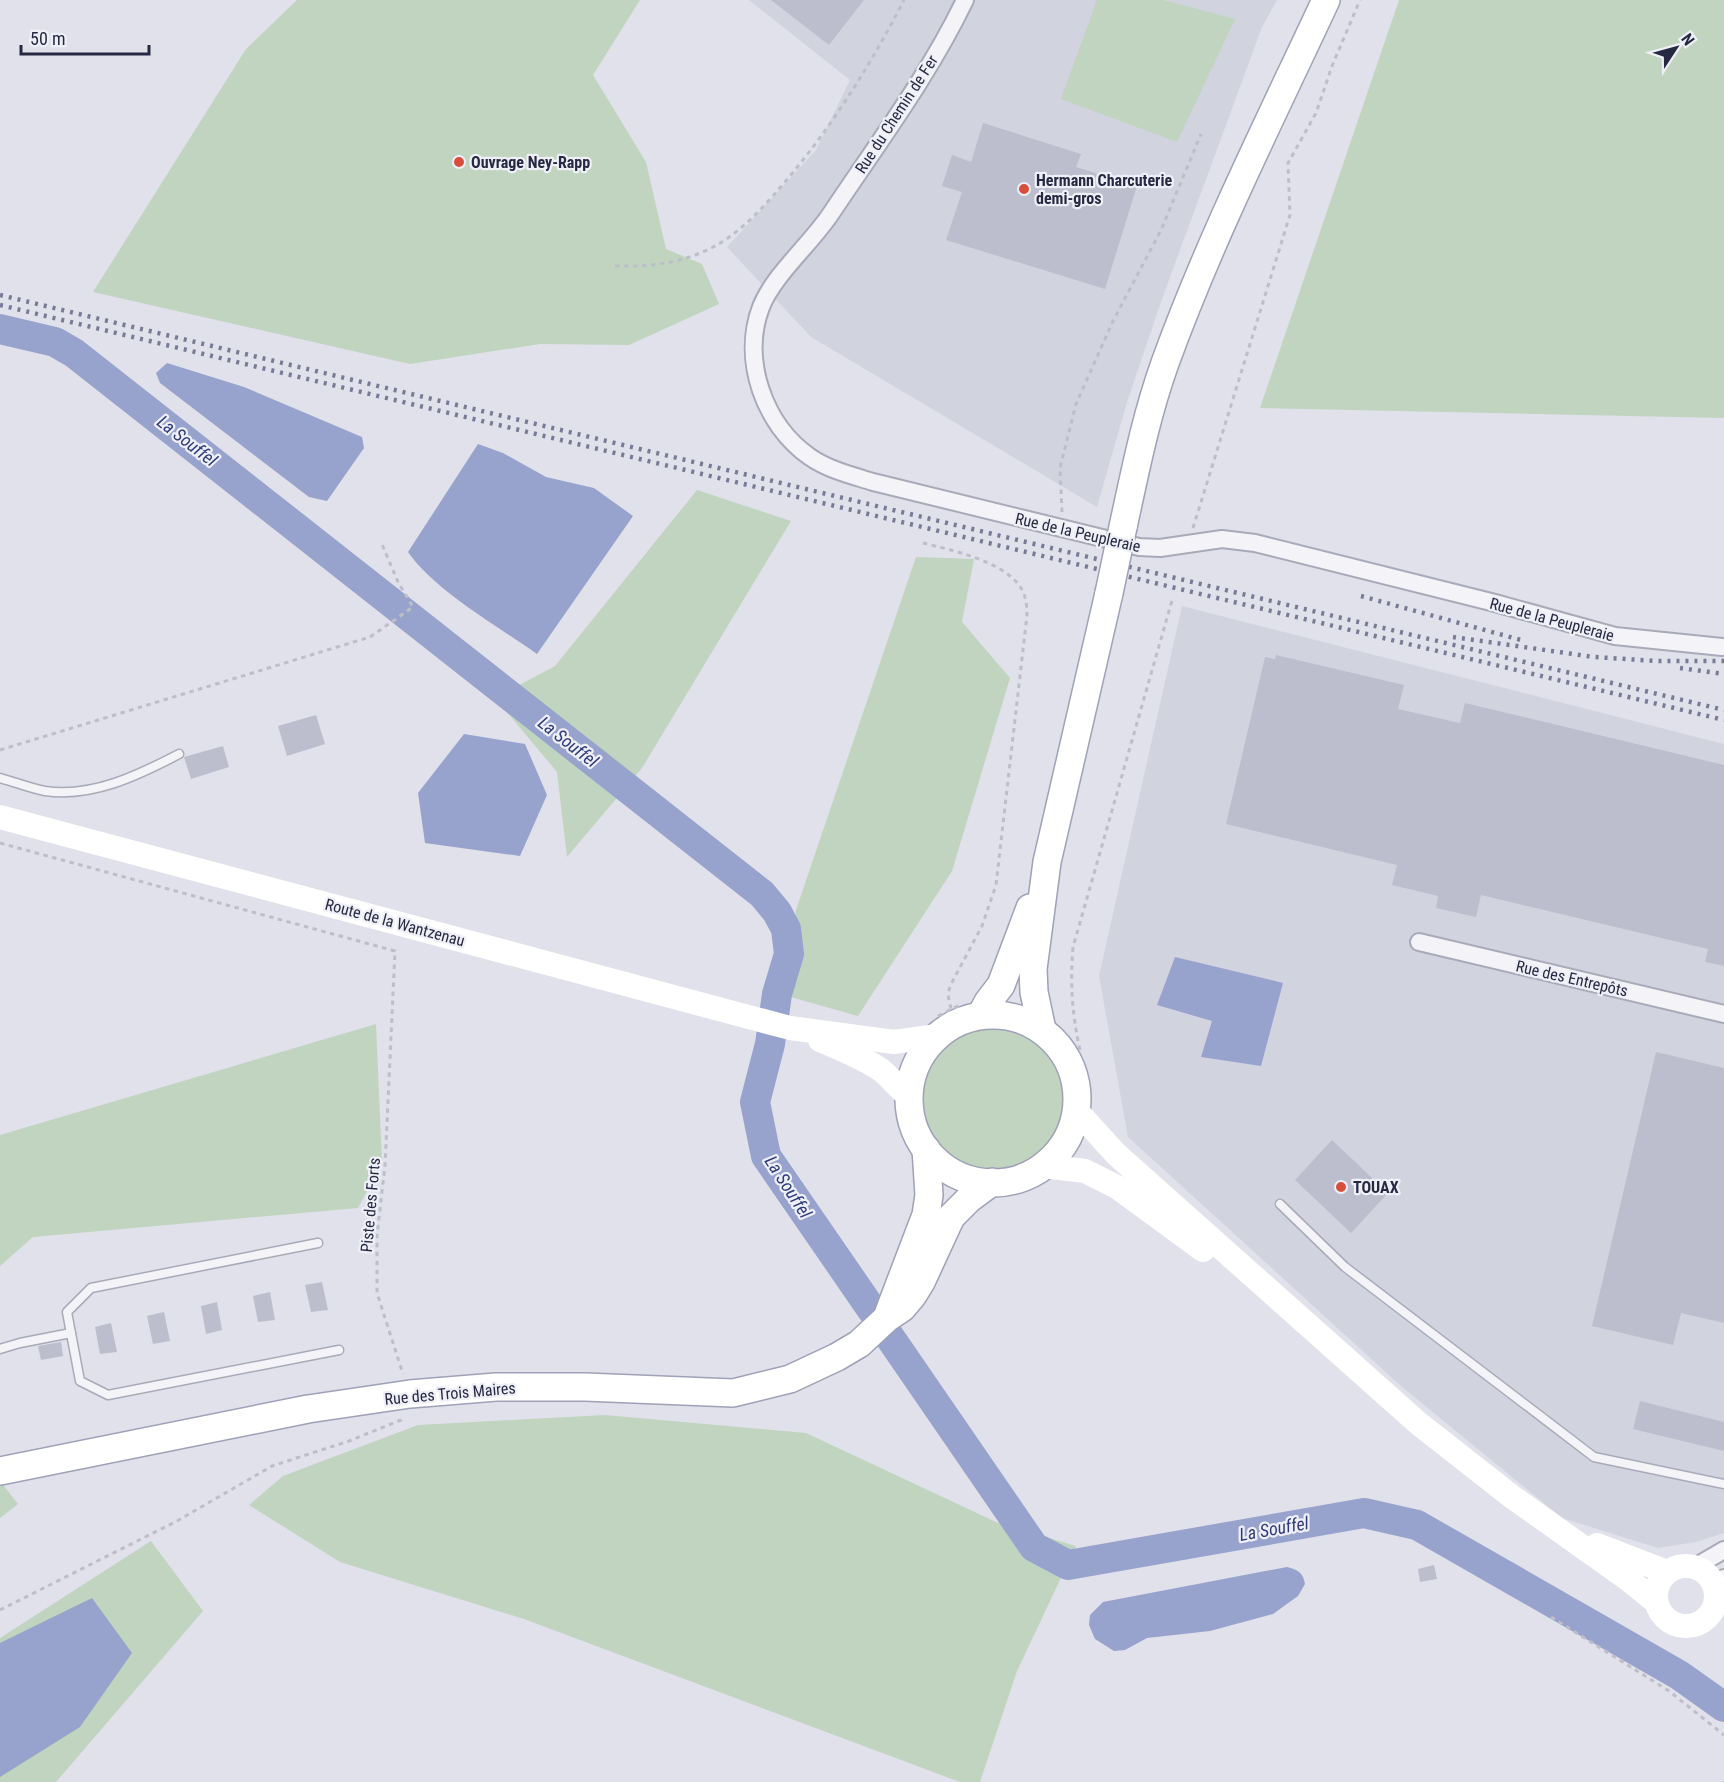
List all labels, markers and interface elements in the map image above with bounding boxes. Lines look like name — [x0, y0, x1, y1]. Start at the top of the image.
scale bar — [21, 18, 148, 56]
north arrow — [1646, 18, 1706, 78]
text: 50 m — [30, 28, 65, 49]
text: N — [1677, 30, 1698, 49]
street label: Rue du Chemin de Fer — [851, 51, 942, 177]
place label: Ouvrage Ney-Rapp — [471, 153, 590, 172]
marker: Ouvrage Ney-Rapp — [452, 155, 466, 169]
place label: Hermann Charcuterie demi-gros — [1036, 171, 1172, 208]
marker: Hermann Charcuterie demi-gros — [1017, 182, 1031, 196]
water label: La Souffel — [153, 411, 222, 471]
street label: Rue de la Peupleraie — [1013, 509, 1142, 556]
street label: Rue de la Peupleraie — [1488, 594, 1616, 645]
water label: La Souffel — [534, 712, 603, 772]
street label: Route de la Wantzenau — [323, 895, 467, 950]
street label: Rue des Entrepôts — [1514, 956, 1630, 1001]
water label: La Souffel — [761, 1152, 817, 1223]
street label: Piste des Forts — [357, 1157, 384, 1253]
place label: TOUAX — [1353, 1178, 1399, 1197]
marker: TOUAX — [1334, 1180, 1348, 1194]
street label: Rue des Trois Maires — [384, 1378, 516, 1409]
water label: La Souffel — [1238, 1512, 1311, 1545]

